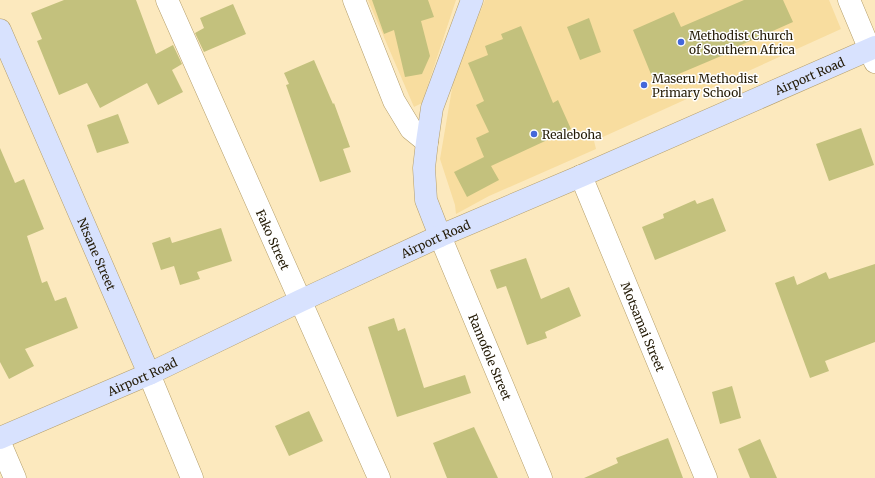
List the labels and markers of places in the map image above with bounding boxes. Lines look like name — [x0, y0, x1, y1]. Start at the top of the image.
place label: Methodist Church of Southern Africa — [689, 28, 795, 57]
marker: Methodist Church of Southern Africa — [676, 37, 686, 47]
place label: Maseru Methodist Primary School — [652, 71, 758, 100]
marker: Maseru Methodist Primary School — [639, 80, 649, 90]
place label: Realeboha — [542, 127, 602, 142]
marker: Realeboha — [529, 129, 539, 139]

